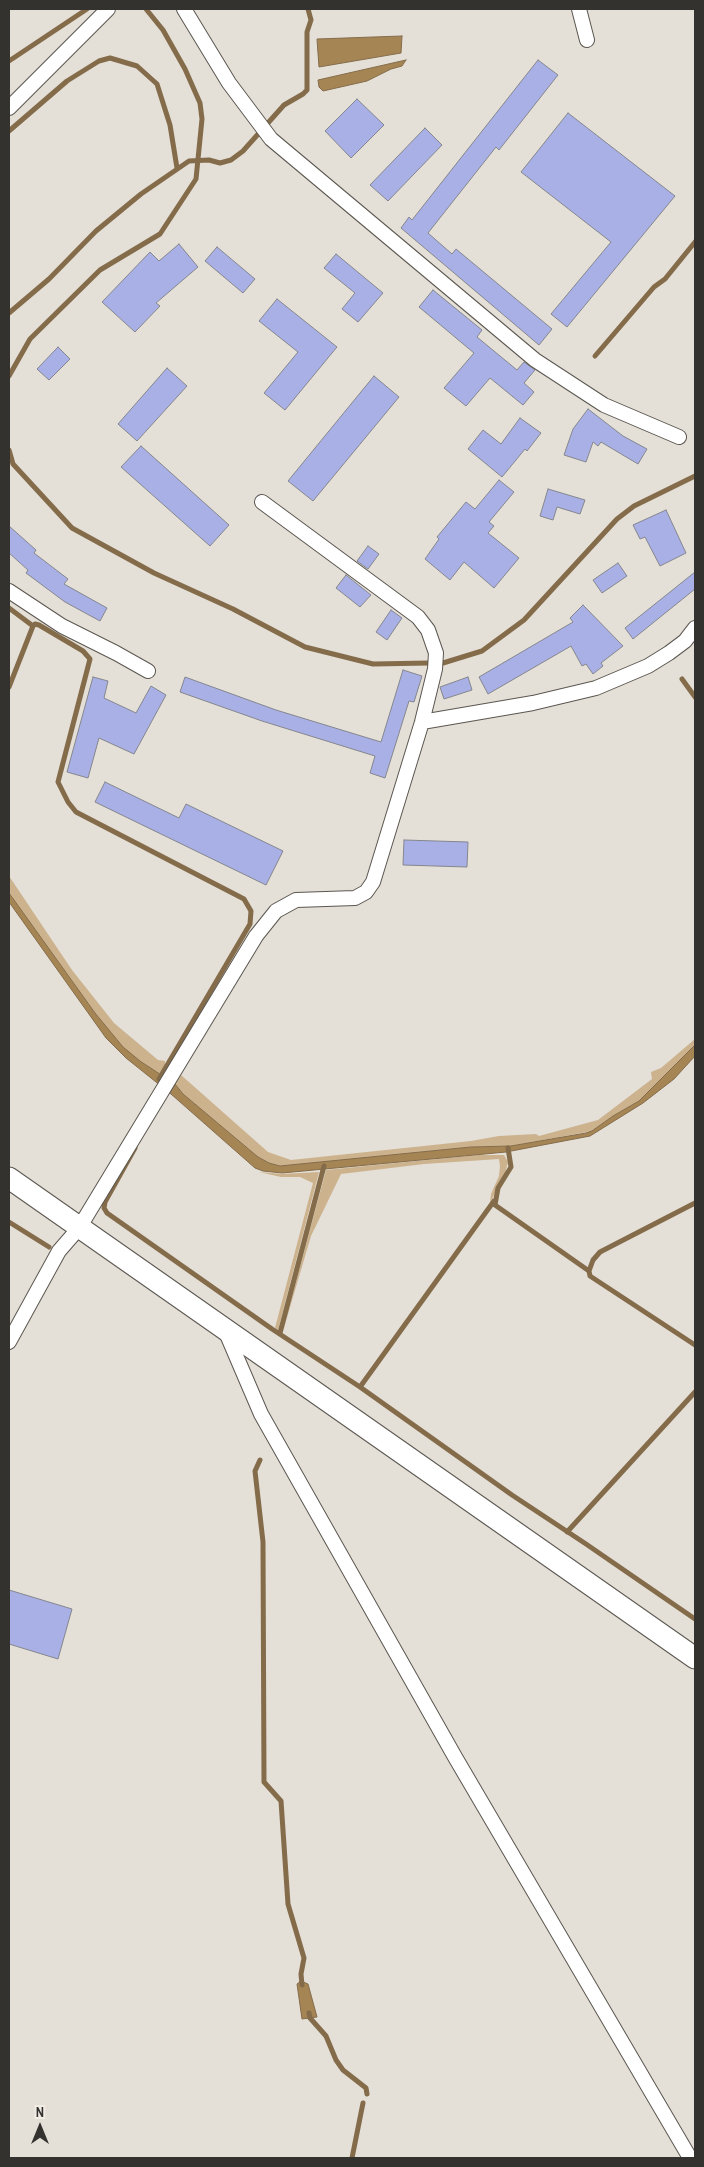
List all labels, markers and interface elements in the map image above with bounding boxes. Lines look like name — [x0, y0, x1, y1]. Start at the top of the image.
north arrow — [15, 2102, 65, 2152]
text: N — [36, 2103, 44, 2121]

